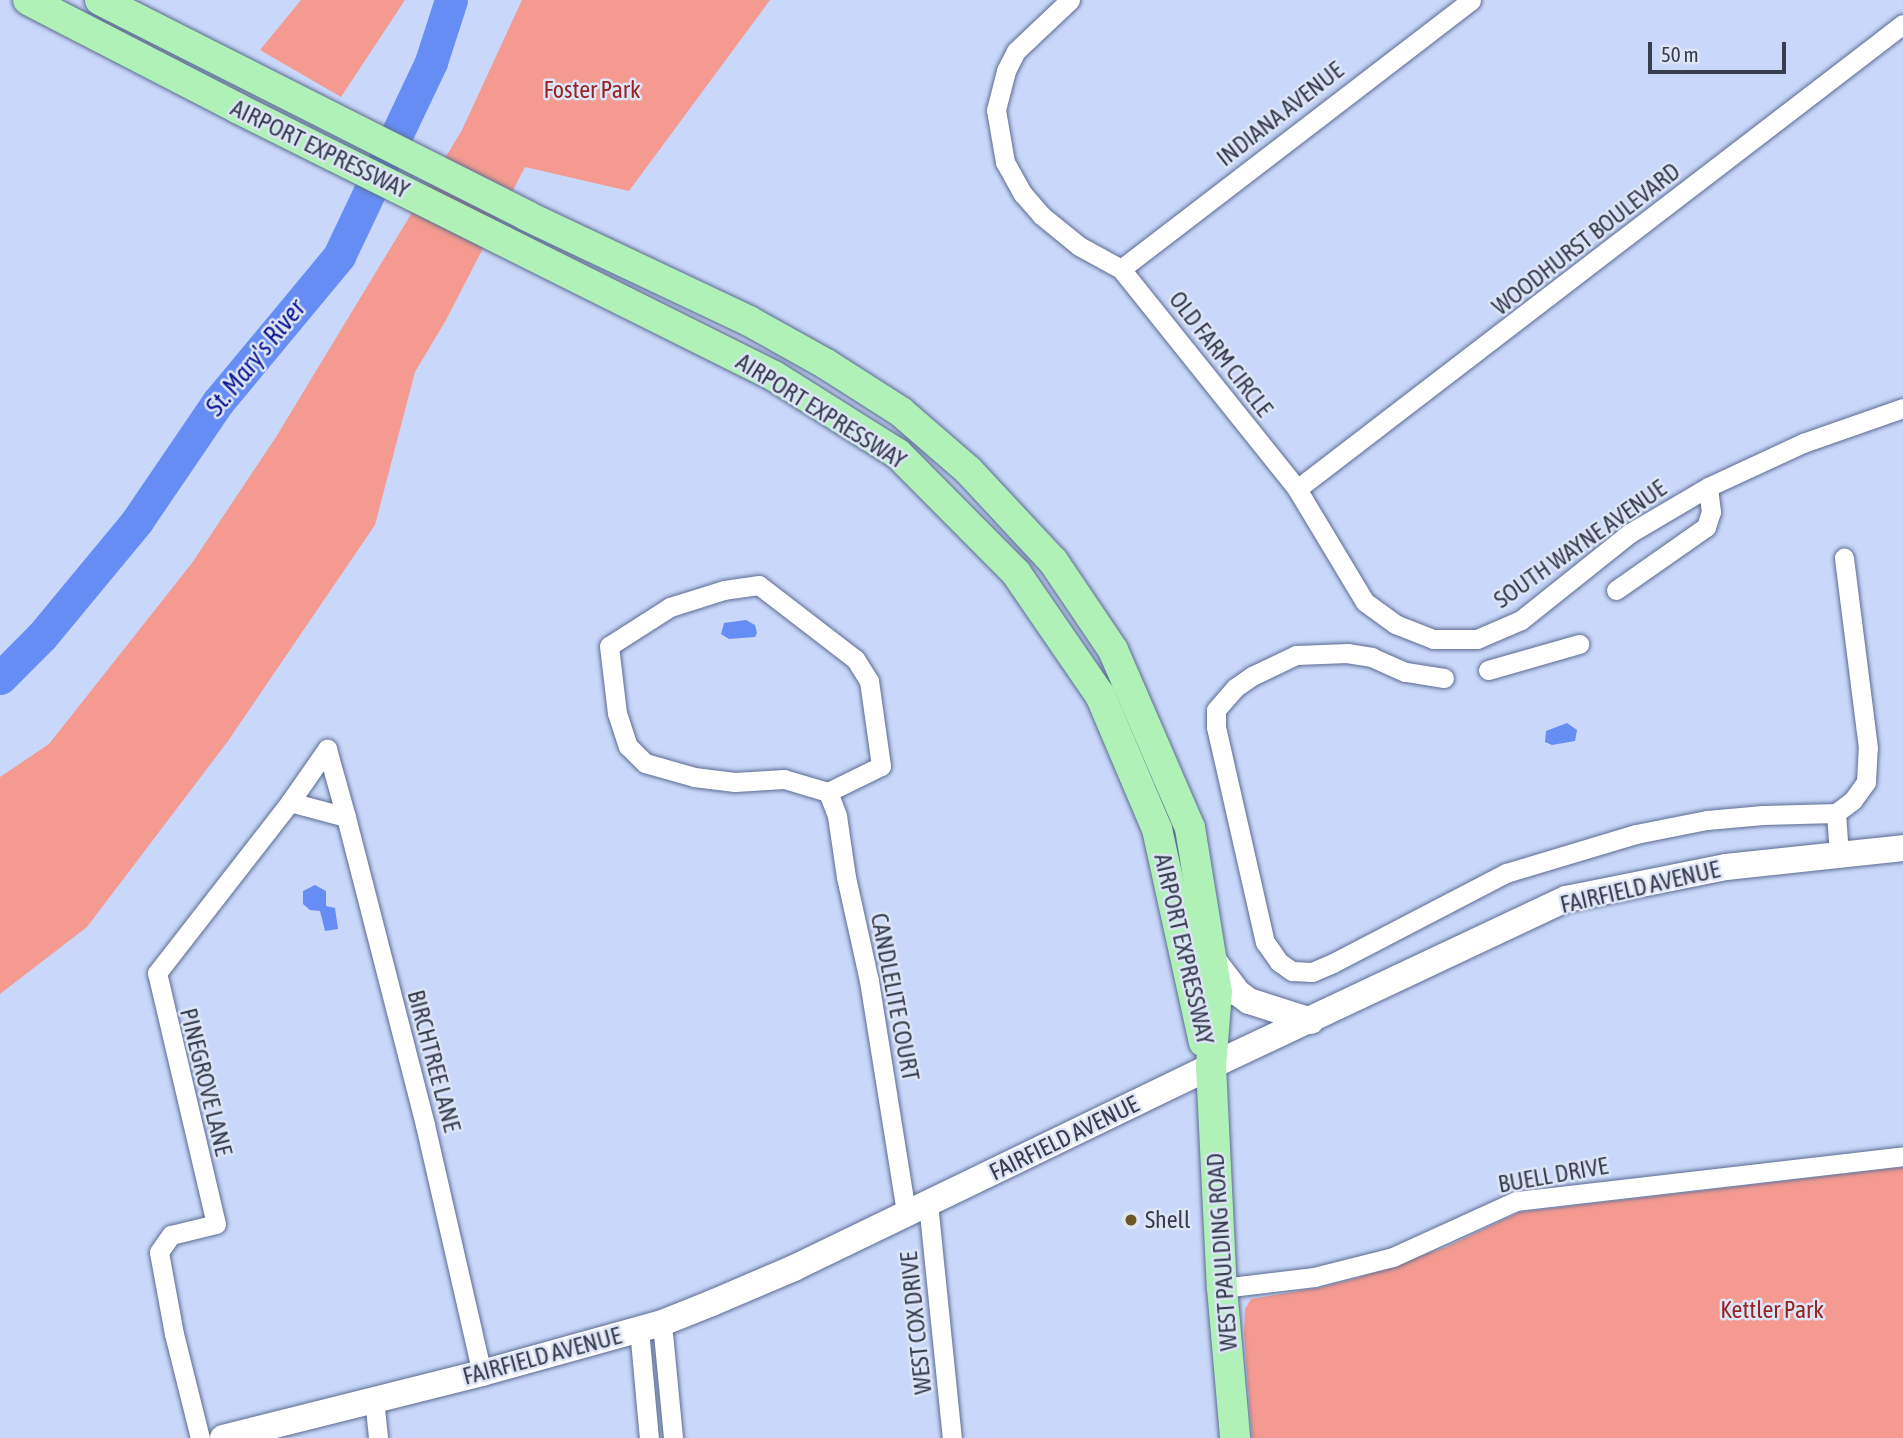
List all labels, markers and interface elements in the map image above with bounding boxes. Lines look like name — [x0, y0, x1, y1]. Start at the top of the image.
scale bar — [1651, 28, 1789, 72]
text: 50 m — [1661, 42, 1699, 66]
street label: INDIANA AVENUE — [1211, 56, 1349, 172]
park label: Foster Park — [544, 76, 640, 104]
street label: AIRPORT EXPRESSWAY — [226, 93, 414, 205]
street label: WOODHURST BOULEVARD — [1486, 157, 1686, 321]
street label: OLD FARM CIRCLE — [1163, 286, 1279, 422]
water label: St. Mary's River — [200, 294, 312, 422]
street label: AIRPORT EXPRESSWAY — [731, 347, 911, 475]
street label: SOUTH WAYNE AVENUE — [1488, 474, 1672, 614]
street label: AIRPORT EXPRESSWAY — [1148, 851, 1220, 1047]
street label: FAIRFIELD AVENUE — [1557, 855, 1723, 919]
street label: CANDLELITE COURT — [865, 911, 925, 1083]
street label: BIRCHTREE LANE — [401, 987, 467, 1135]
street label: PINEGROVE LANE — [174, 1005, 238, 1159]
street label: FAIRFIELD AVENUE — [984, 1089, 1144, 1187]
street label: BUELL DRIVE — [1496, 1151, 1610, 1199]
street label: WEST PAULDING ROAD — [1201, 1152, 1243, 1352]
place label: Shell — [1145, 1206, 1190, 1234]
marker: Shell — [1123, 1212, 1139, 1228]
street label: WEST COX DRIVE — [894, 1250, 938, 1396]
park label: Kettler Park — [1720, 1296, 1824, 1324]
street label: FAIRFIELD AVENUE — [460, 1321, 624, 1391]

